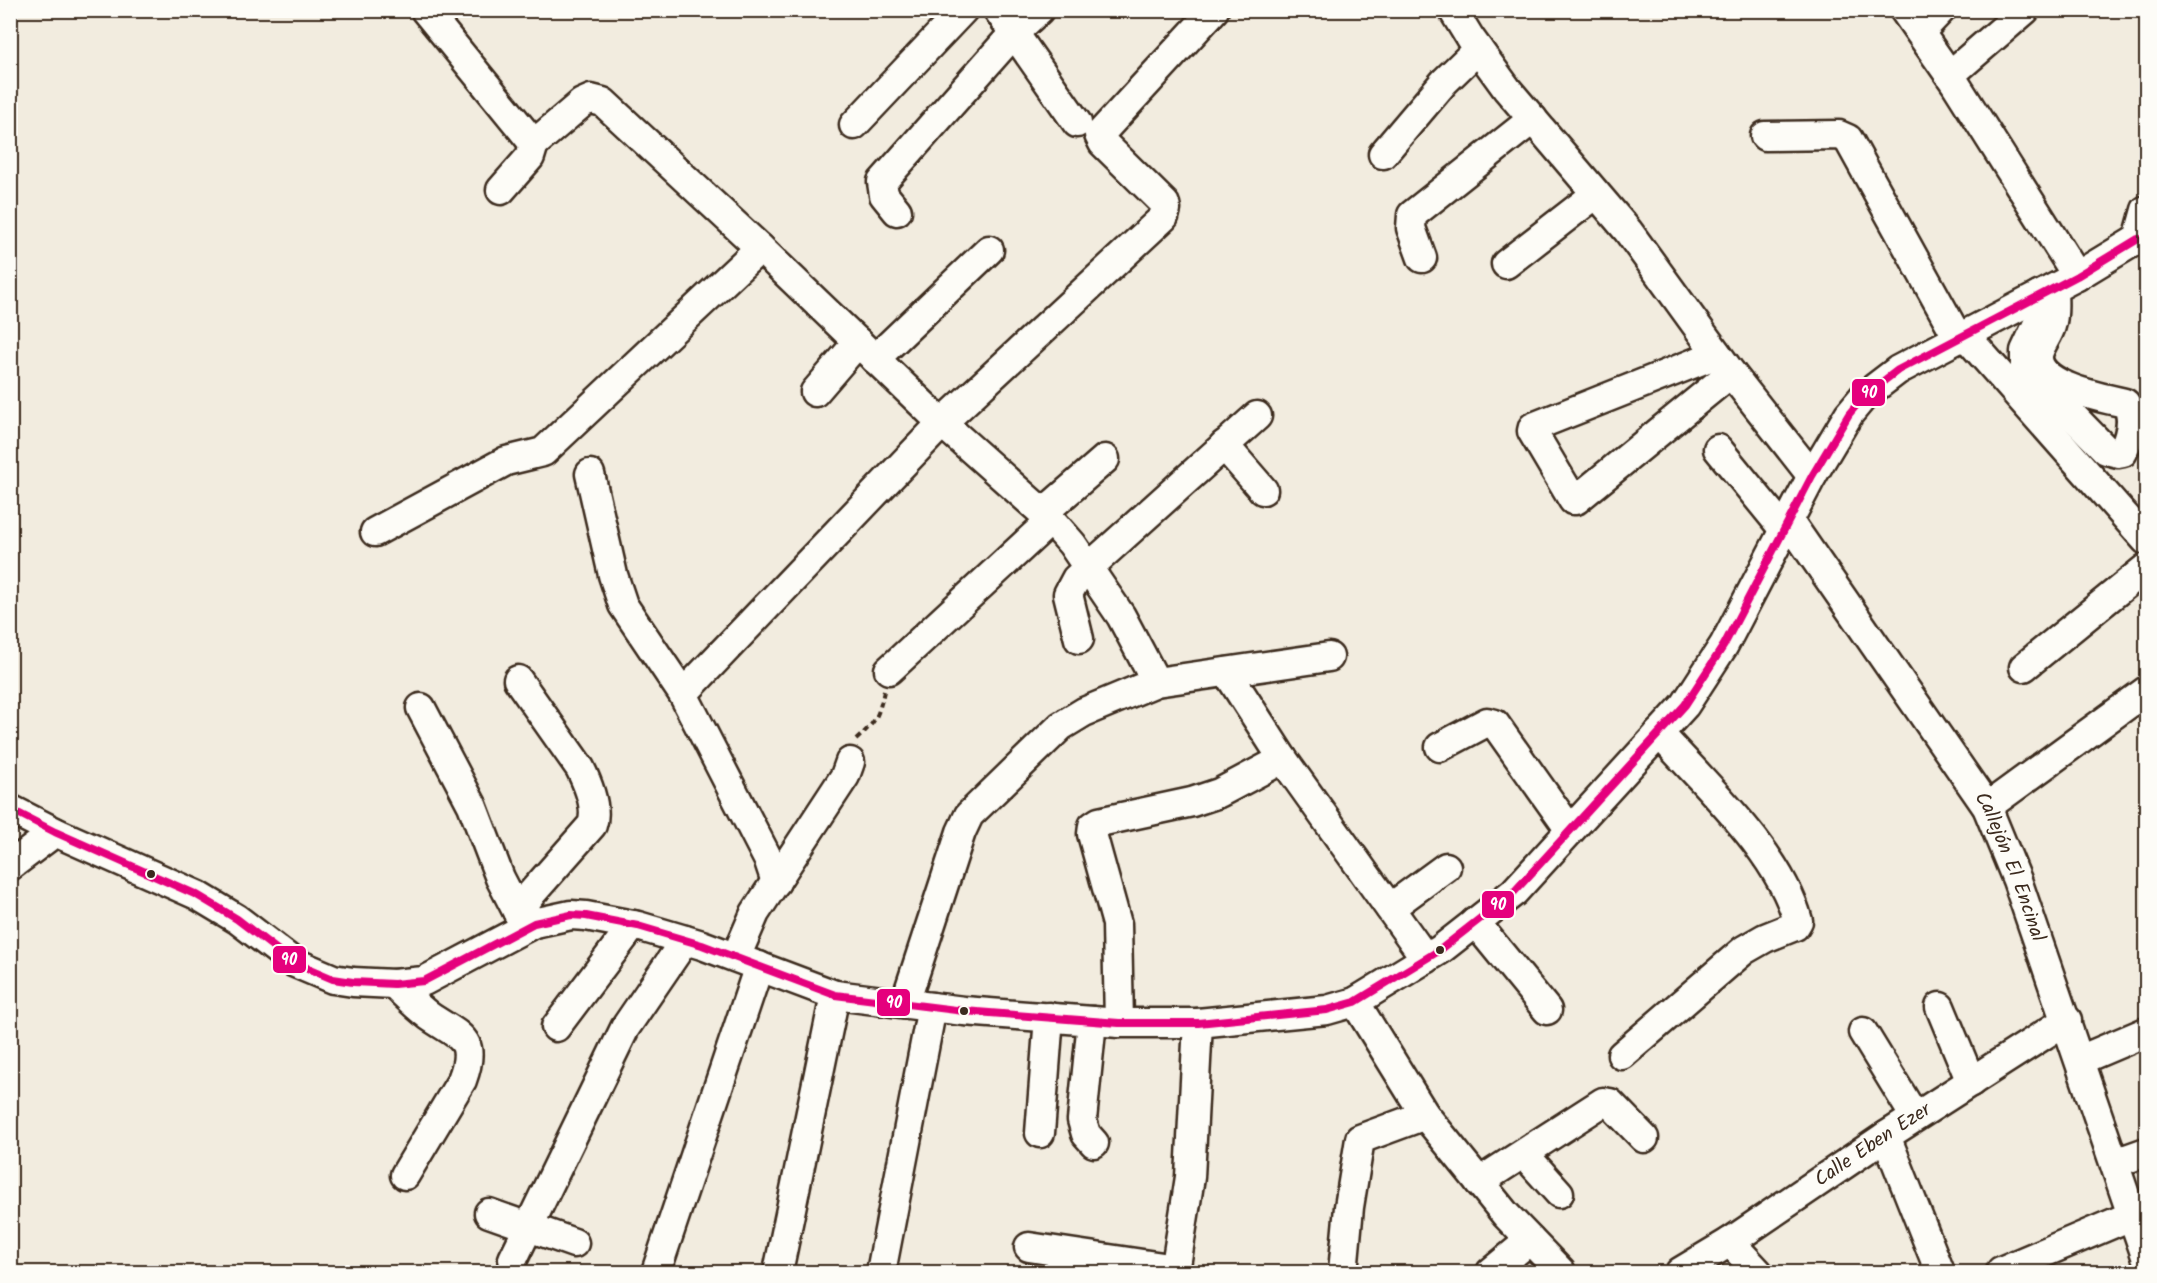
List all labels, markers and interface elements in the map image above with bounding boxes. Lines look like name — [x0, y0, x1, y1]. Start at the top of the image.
line badge: 90 — [1851, 378, 1886, 407]
text: 90 — [1861, 381, 1878, 406]
street label: Callejón El Encinal — [1965, 785, 2053, 946]
unlabelled marker — [145, 868, 157, 880]
line badge: 90 — [1481, 890, 1515, 919]
text: 90 — [1490, 893, 1507, 918]
unlabelled marker — [1434, 944, 1446, 956]
line badge: 90 — [272, 945, 307, 974]
text: 90 — [281, 948, 298, 973]
line badge: 90 — [876, 988, 911, 1017]
text: 90 — [886, 991, 903, 1016]
unlabelled marker — [958, 1005, 970, 1017]
street label: Calle Eben Ezer — [1808, 1094, 1939, 1196]

